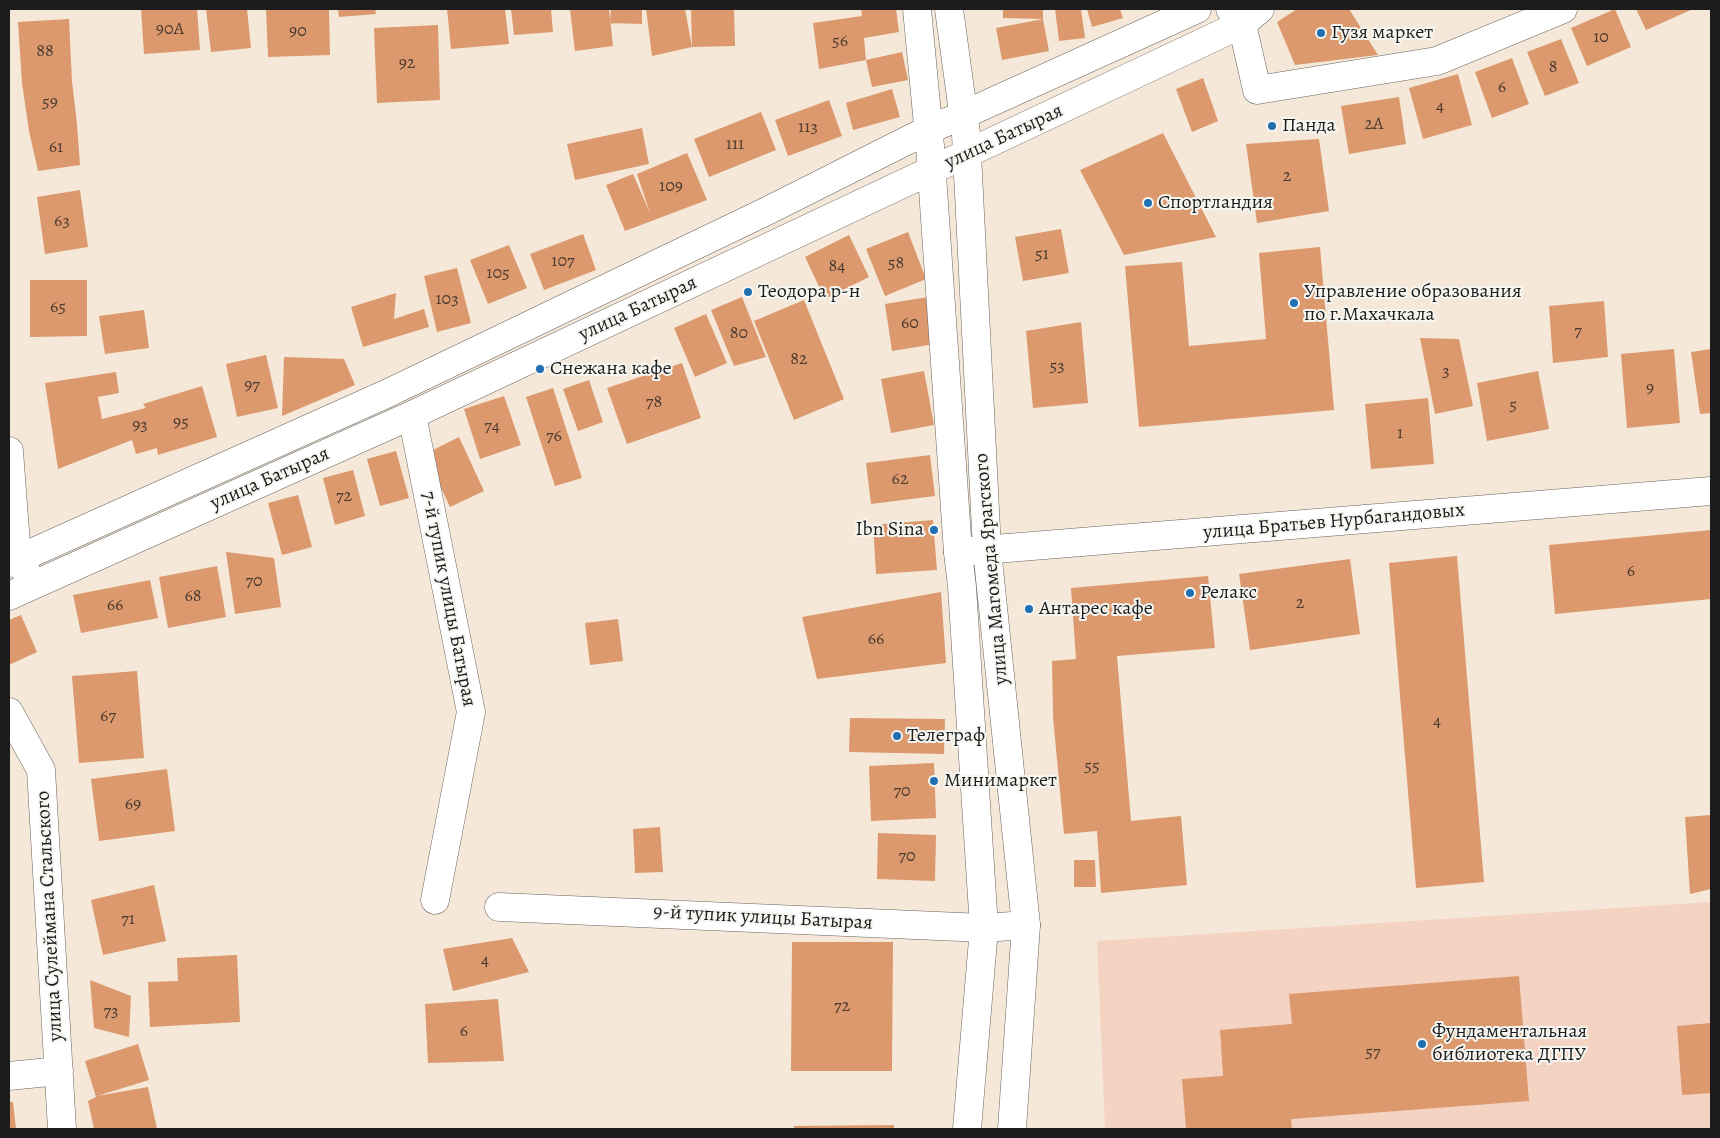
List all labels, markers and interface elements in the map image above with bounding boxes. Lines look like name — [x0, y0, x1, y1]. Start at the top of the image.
house number: 90А — [156, 19, 184, 41]
house number: 90 — [289, 21, 307, 43]
place label: Гузя маркет — [1331, 21, 1433, 45]
marker: Гузя маркет — [1315, 27, 1327, 39]
house number: 10 — [1593, 27, 1609, 49]
house number: 56 — [832, 31, 848, 53]
house number: 88 — [36, 41, 54, 63]
house number: 92 — [399, 53, 415, 75]
house number: 8 — [1549, 57, 1557, 79]
house number: 6 — [1498, 77, 1506, 99]
house number: 59 — [42, 92, 58, 114]
house number: 4 — [1436, 96, 1444, 118]
street label: улица Батырая — [941, 99, 1067, 175]
place label: Панда — [1282, 114, 1336, 138]
house number: 2А — [1364, 114, 1384, 136]
house number: 113 — [798, 117, 818, 139]
marker: Панда — [1266, 120, 1278, 132]
house number: 111 — [726, 134, 744, 156]
house number: 61 — [49, 137, 63, 159]
house number: 2 — [1283, 166, 1291, 188]
house number: 109 — [659, 176, 683, 198]
place label: Спортландия — [1158, 191, 1273, 215]
marker: Спортландия — [1142, 197, 1154, 209]
house number: 63 — [54, 211, 70, 233]
house number: 51 — [1035, 244, 1049, 266]
house number: 107 — [551, 251, 575, 273]
house number: 58 — [888, 253, 904, 275]
house number: 84 — [829, 256, 845, 278]
house number: 105 — [486, 263, 510, 285]
street label: улица Батырая — [575, 271, 701, 347]
place label: Теодора р-н — [758, 280, 860, 304]
place label: Управление образования по г.Махачкала — [1304, 280, 1522, 327]
marker: Теодора р-н — [742, 286, 754, 298]
house number: 103 — [435, 289, 459, 311]
house number: 65 — [50, 297, 66, 319]
marker: Управление образования по г.Махачкала — [1288, 297, 1300, 309]
house number: 60 — [901, 313, 919, 335]
house number: 7 — [1574, 321, 1582, 343]
house number: 80 — [730, 323, 748, 345]
house number: 82 — [790, 349, 808, 371]
house number: 53 — [1049, 356, 1065, 378]
place label: Снежана кафе — [550, 357, 672, 381]
house number: 3 — [1442, 361, 1450, 383]
marker: Снежана кафе — [534, 363, 546, 375]
house number: 97 — [244, 375, 260, 397]
house number: 9 — [1646, 378, 1654, 400]
house number: 78 — [646, 392, 662, 414]
house number: 5 — [1509, 395, 1517, 417]
house number: 95 — [173, 412, 189, 434]
house number: 93 — [132, 415, 148, 437]
house number: 74 — [484, 416, 500, 438]
house number: 1 — [1397, 423, 1403, 445]
house number: 76 — [546, 426, 562, 448]
street label: улица Батырая — [207, 442, 333, 516]
street label: улица Магомеда Ярагского — [970, 452, 1014, 686]
house number: 62 — [892, 469, 908, 491]
house number: 72 — [336, 486, 352, 508]
street label: 7-й тупик улицы Батырая — [415, 489, 481, 709]
street label: улица Братьев Нурбагандовых — [1202, 499, 1466, 545]
place label: Ibn Sina — [855, 518, 924, 542]
marker: Ibn Sina — [928, 524, 940, 536]
house number: 6 — [1627, 561, 1635, 583]
house number: 70 — [245, 571, 263, 593]
place label: Релакс — [1200, 581, 1257, 605]
house number: 68 — [184, 586, 202, 608]
marker: Релакс — [1184, 587, 1196, 599]
house number: 2 — [1296, 593, 1304, 615]
house number: 66 — [107, 595, 123, 617]
place label: Антарес кафе — [1039, 597, 1153, 621]
marker: Антарес кафе — [1023, 603, 1035, 615]
house number: 66 — [868, 629, 884, 651]
house number: 67 — [100, 706, 116, 728]
house number: 4 — [1433, 711, 1441, 733]
place label: Телеграф — [907, 724, 985, 748]
marker: Телеграф — [891, 730, 903, 742]
house number: 55 — [1084, 756, 1100, 778]
place label: Минимаркет — [944, 769, 1057, 793]
marker: Минимаркет — [928, 775, 940, 787]
house number: 70 — [893, 781, 911, 803]
street label: улица Сулеймана Стальского — [31, 790, 69, 1042]
house number: 69 — [125, 794, 141, 816]
house number: 70 — [898, 846, 916, 868]
street label: 9-й тупик улицы Батырая — [653, 900, 873, 936]
house number: 71 — [121, 909, 135, 931]
house number: 4 — [481, 950, 489, 972]
house number: 72 — [834, 996, 850, 1018]
house number: 73 — [103, 1001, 119, 1023]
place label: Фундаментальная библиотека ДГПУ — [1432, 1020, 1587, 1067]
house number: 6 — [460, 1021, 468, 1043]
marker: Фундаментальная библиотека ДГПУ — [1416, 1038, 1428, 1050]
house number: 57 — [1365, 1042, 1381, 1064]

